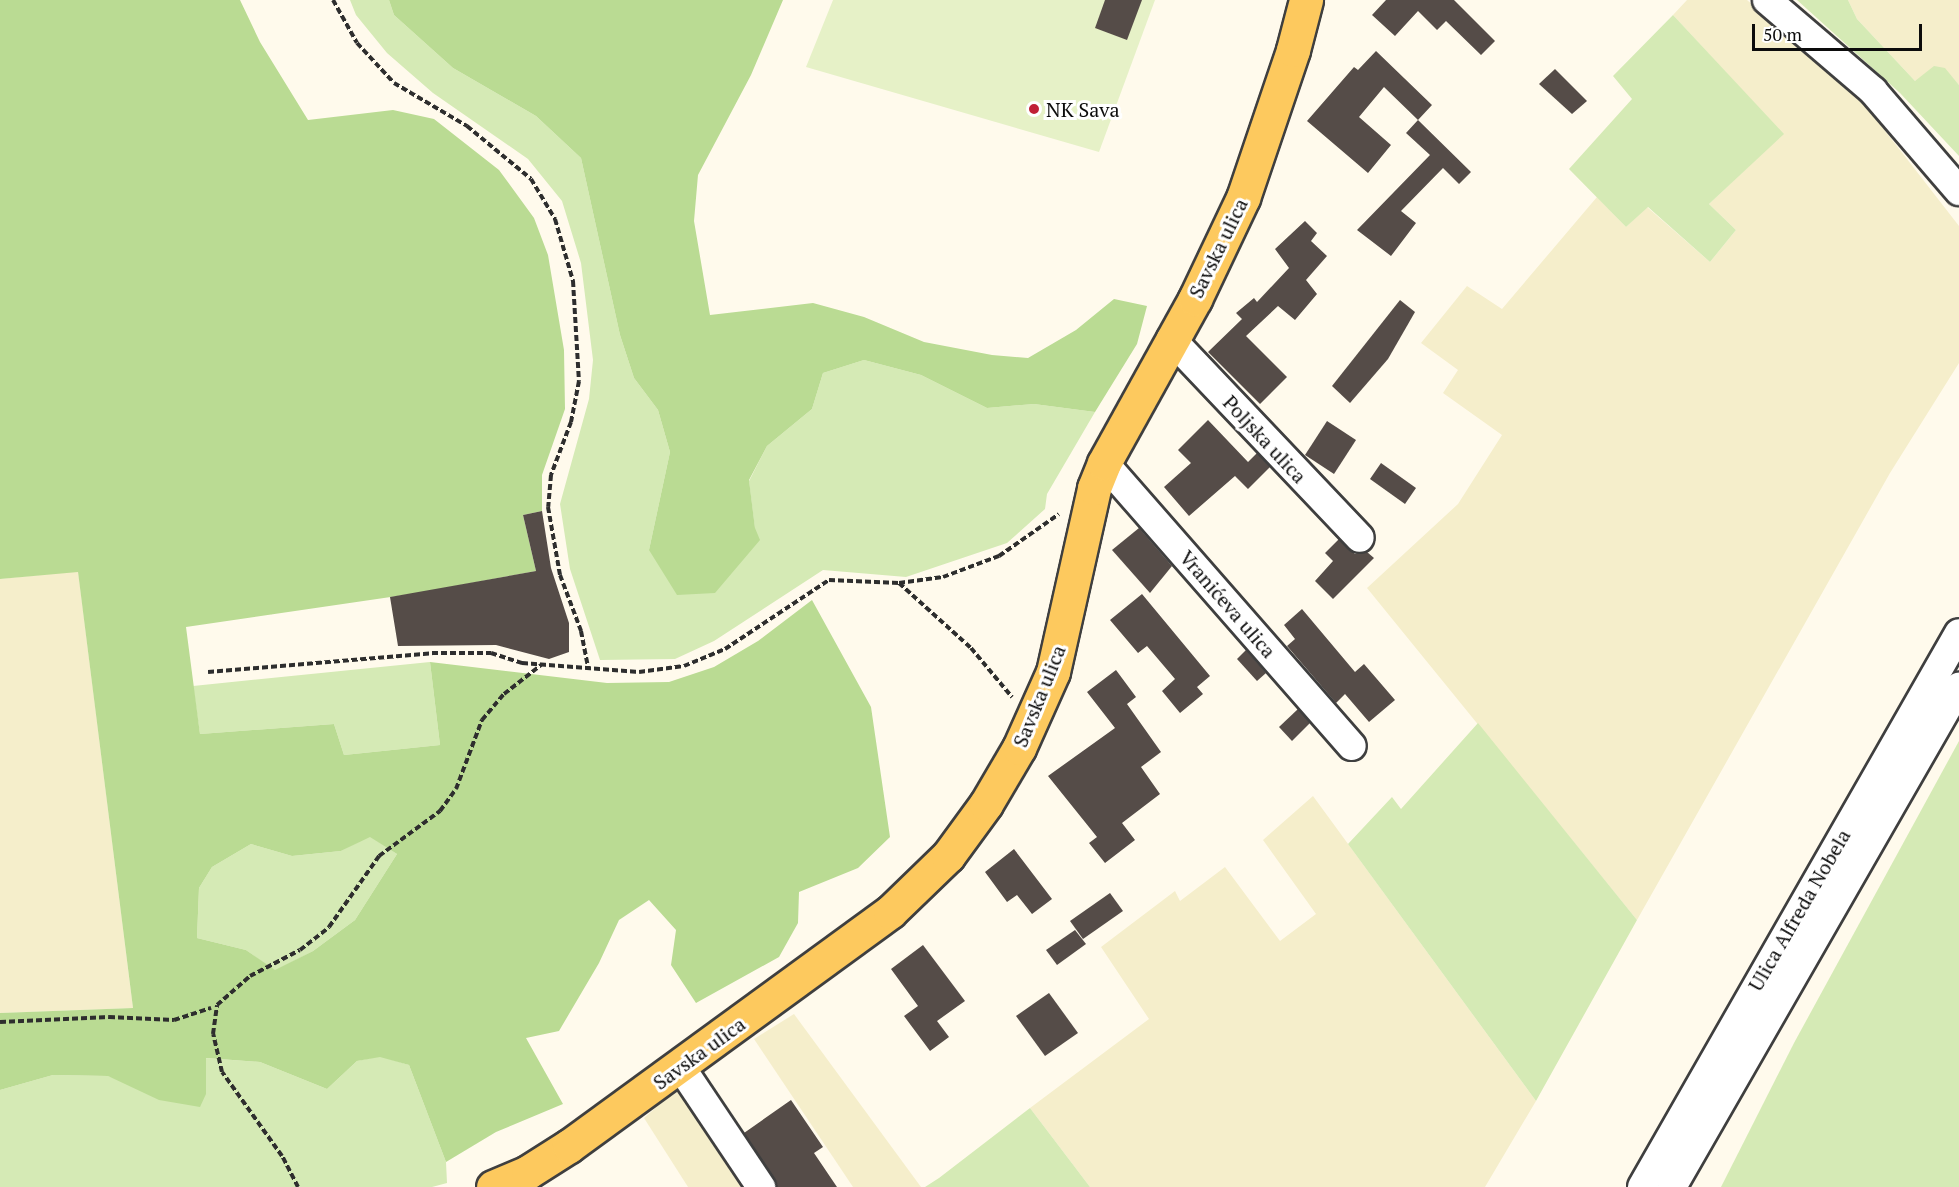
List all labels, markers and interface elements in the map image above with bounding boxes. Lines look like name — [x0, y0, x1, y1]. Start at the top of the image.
scale bar — [1755, 12, 1924, 50]
text: 50 m — [1763, 22, 1802, 46]
place label: NK Sava — [1046, 97, 1119, 121]
marker: NK Sava — [1027, 102, 1041, 116]
street label: Savska ulica — [1184, 194, 1252, 302]
street label: Poljska ulica — [1218, 390, 1312, 488]
street label: Vranićeva ulica — [1175, 545, 1281, 663]
street label: Savska ulica — [1008, 642, 1070, 750]
street label: Ulica Alfreda Nobela — [1743, 825, 1855, 995]
street label: Savska ulica — [648, 1012, 750, 1094]

